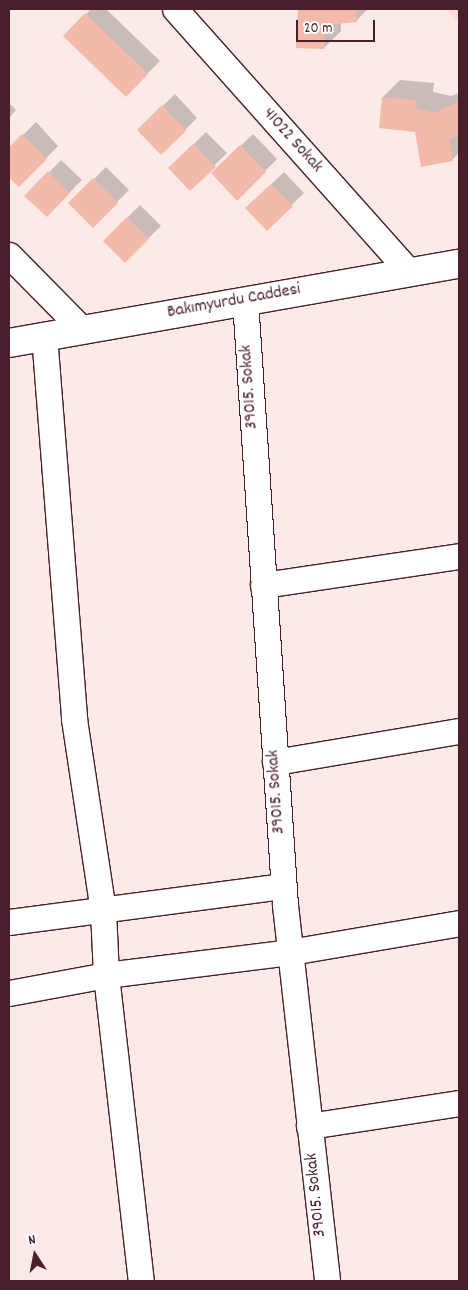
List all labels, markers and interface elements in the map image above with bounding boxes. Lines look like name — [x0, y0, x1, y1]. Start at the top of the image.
scale bar — [298, 10, 377, 42]
text: 20 m — [304, 18, 332, 40]
street label: 41022 Sokak — [257, 104, 327, 178]
street label: Bakımyurdu Caddesi — [166, 280, 302, 324]
street label: 39015. Sokak — [236, 344, 264, 430]
street label: 39015. Sokak — [263, 749, 291, 835]
street label: 39015. Sokak — [302, 1152, 332, 1238]
north arrow — [10, 1230, 60, 1280]
text: N — [27, 1230, 37, 1251]

